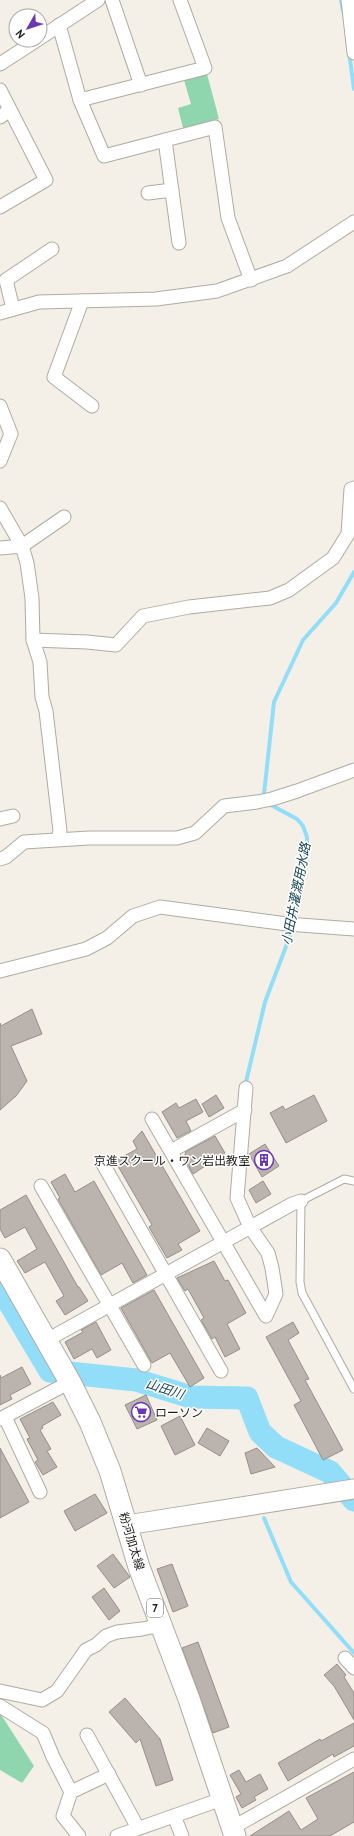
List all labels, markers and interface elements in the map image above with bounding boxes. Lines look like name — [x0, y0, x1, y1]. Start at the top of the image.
north arrow — [8, 8, 48, 48]
text: N — [13, 27, 28, 42]
water label: 小田井灌漑用水路 — [278, 840, 314, 947]
building icon: 京進スクール・ワン岩出教室 — [253, 1149, 275, 1171]
place label: 京進スクール・ワン岩出教室 — [94, 1153, 250, 1168]
water label: 山田川 — [144, 1375, 188, 1404]
supermarket icon: ローソン — [130, 1401, 152, 1423]
place label: ローソン — [155, 1405, 203, 1420]
street label: 粉河加太線 — [116, 1510, 148, 1572]
road number: 7 — [147, 1599, 163, 1617]

